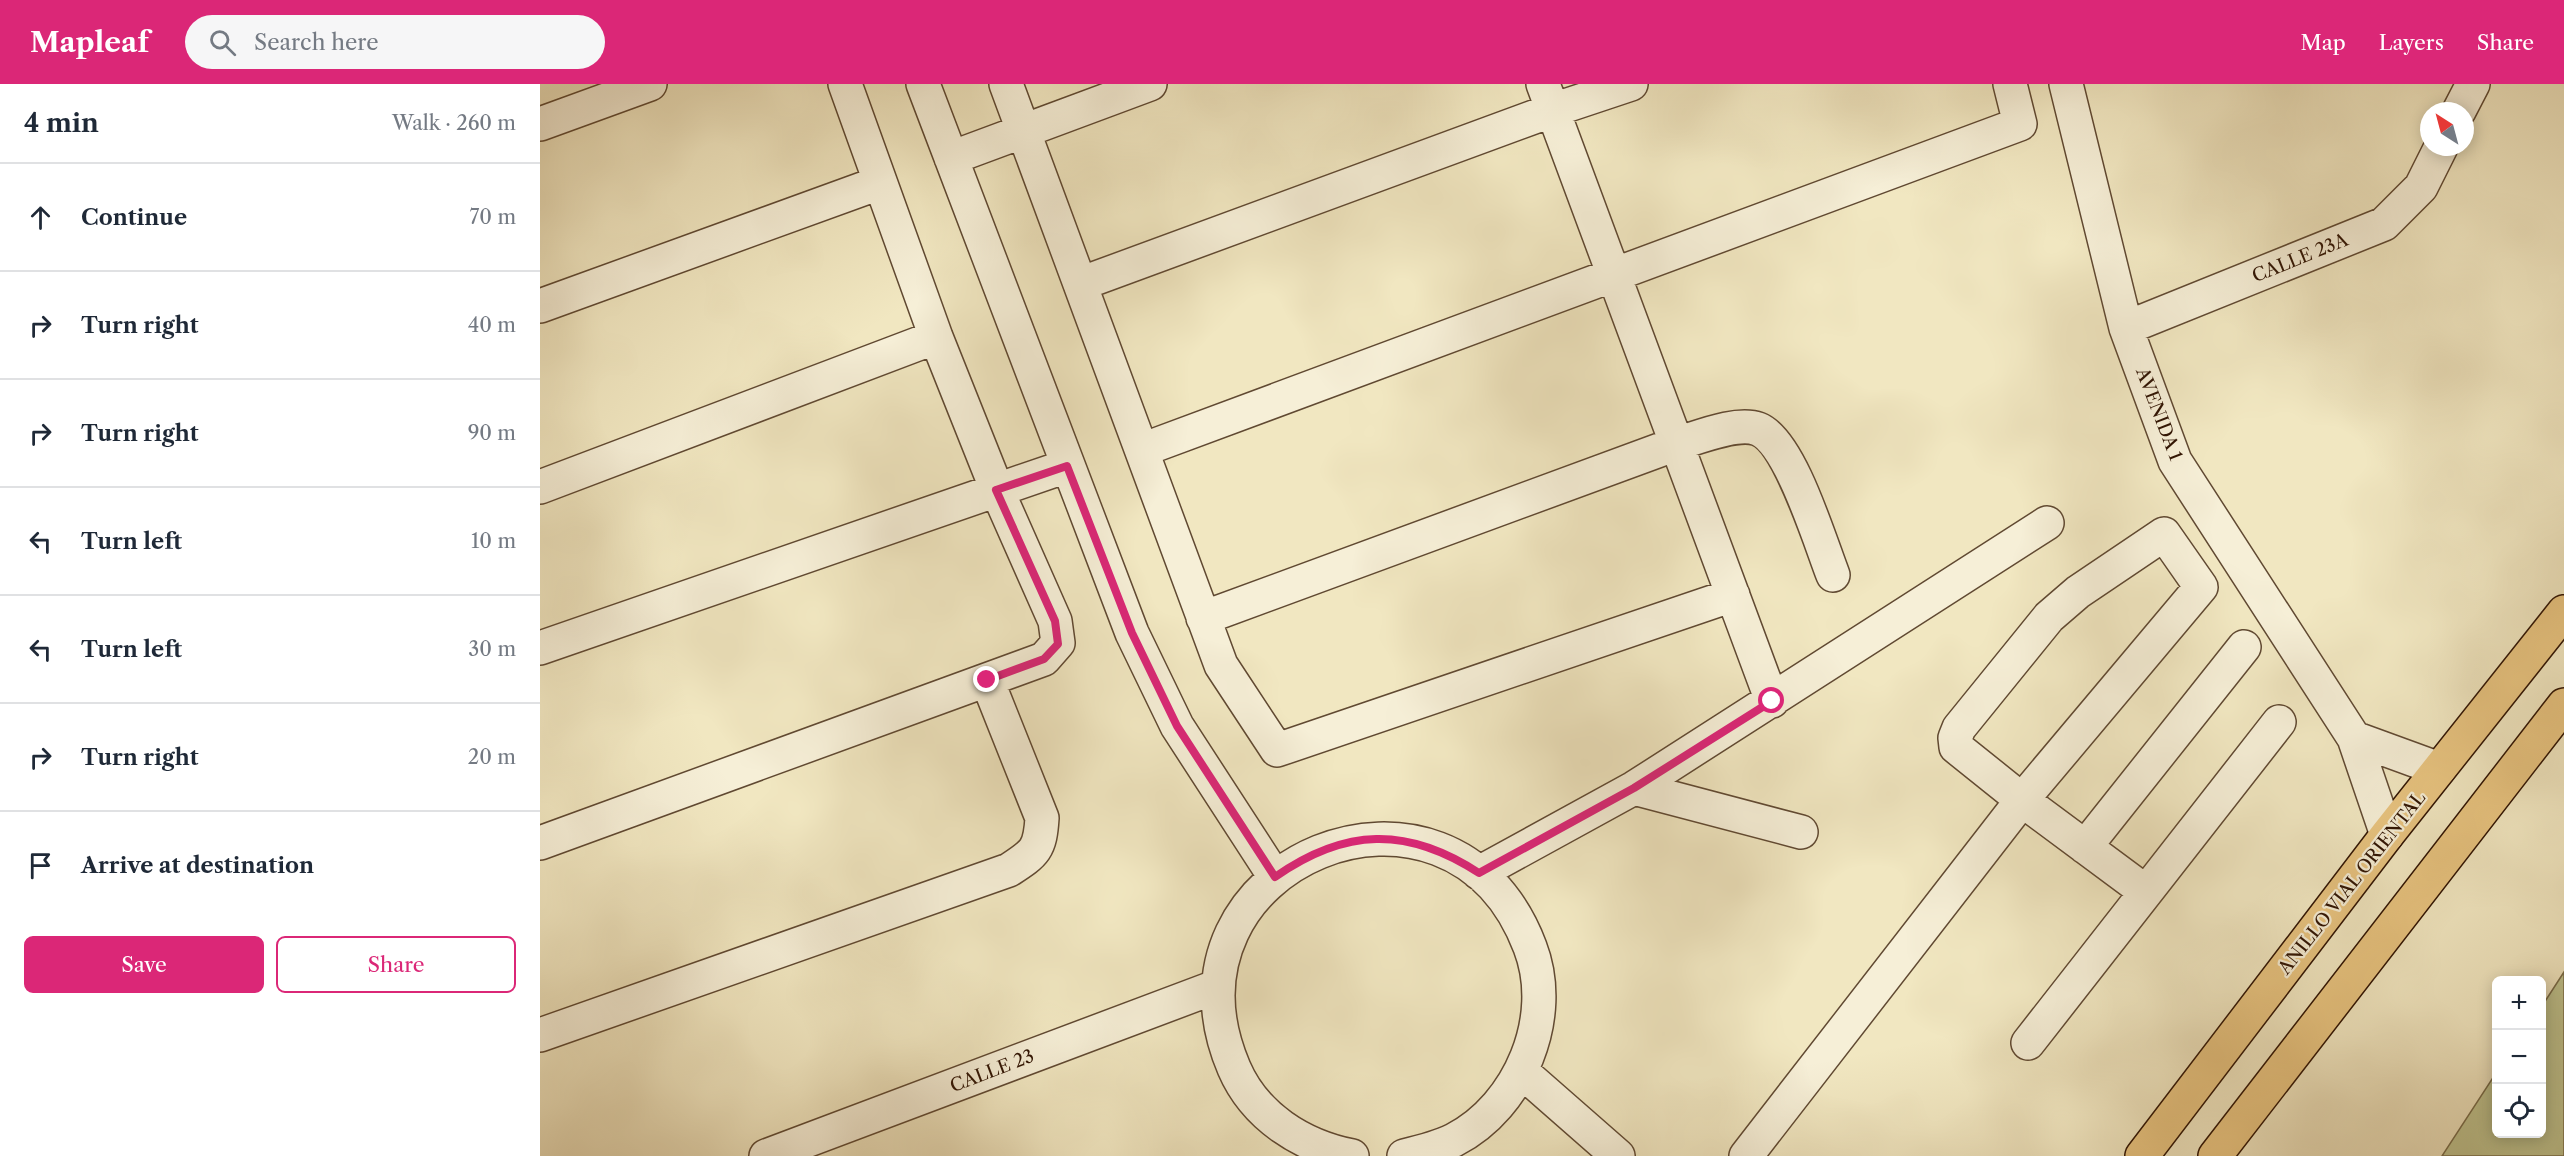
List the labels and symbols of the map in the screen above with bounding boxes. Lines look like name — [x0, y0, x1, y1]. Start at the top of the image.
north arrow — [2420, 102, 2474, 156]
street label: CALLE 23A — [2249, 229, 2352, 287]
street label: AVENIDA 1 — [2131, 363, 2187, 464]
route end — [973, 666, 999, 692]
route start — [1758, 687, 1784, 713]
street label: ANILLO VIAL ORIENTAL — [2273, 787, 2430, 980]
street label: CALLE 23 — [947, 1045, 1037, 1097]

